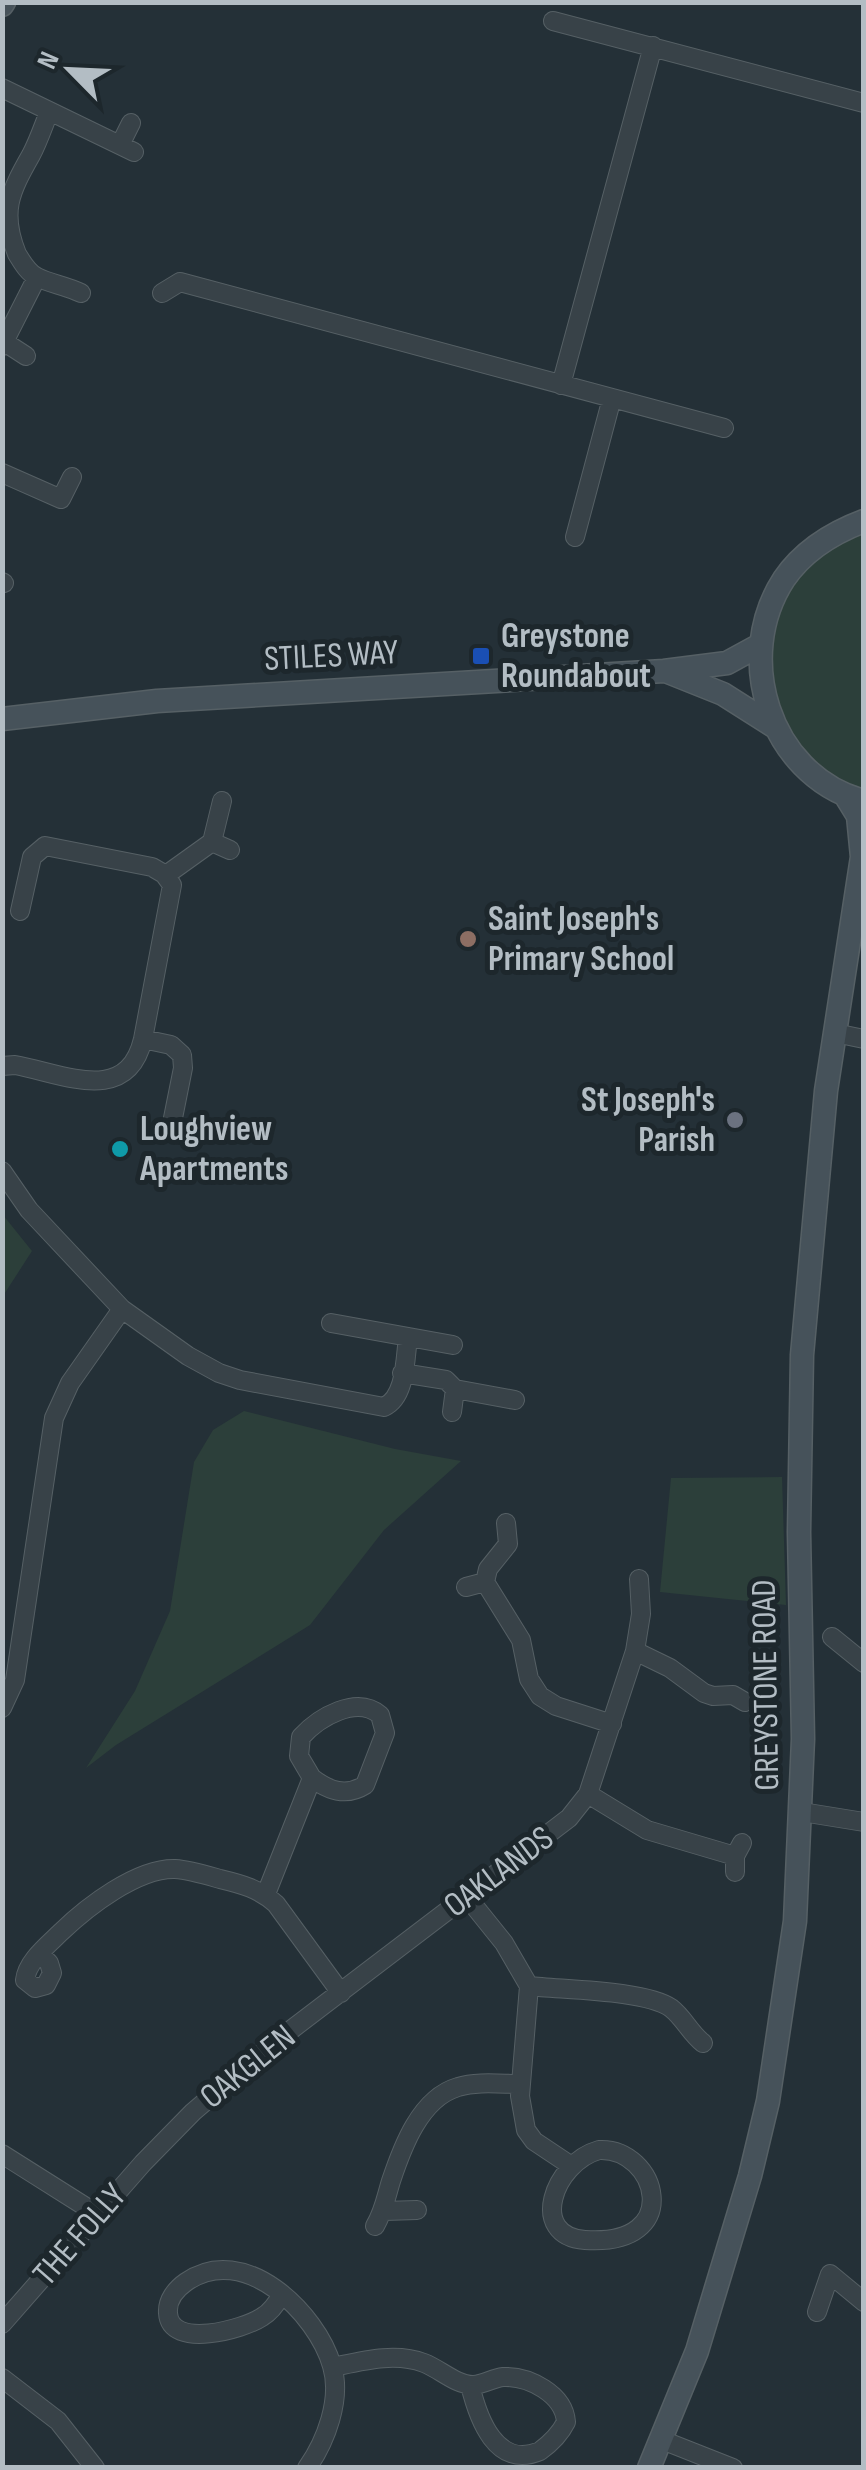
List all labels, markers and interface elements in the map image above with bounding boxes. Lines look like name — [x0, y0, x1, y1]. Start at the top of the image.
north arrow — [20, 20, 120, 120]
text: N — [30, 47, 67, 74]
place label: Greystone Roundabout — [501, 615, 651, 698]
street label: STILES WAY — [263, 631, 399, 681]
marker: Greystone Roundabout — [470, 645, 492, 667]
place label: Saint Joseph's Primary School — [488, 898, 674, 981]
marker: Saint Joseph's Primary School — [457, 928, 479, 950]
place label: St Joseph's Parish — [581, 1079, 715, 1162]
place label: Loughview Apartments — [139, 1108, 288, 1191]
marker: St Joseph's Parish — [724, 1109, 746, 1131]
marker: Loughview Apartments — [109, 1138, 131, 1160]
street label: GREYSTONE ROAD — [743, 1579, 789, 1791]
street label: OAKLANDS — [436, 1817, 562, 1927]
street label: OAKGLEN — [192, 2016, 304, 2118]
street label: THE FOLLY — [24, 2175, 136, 2295]

